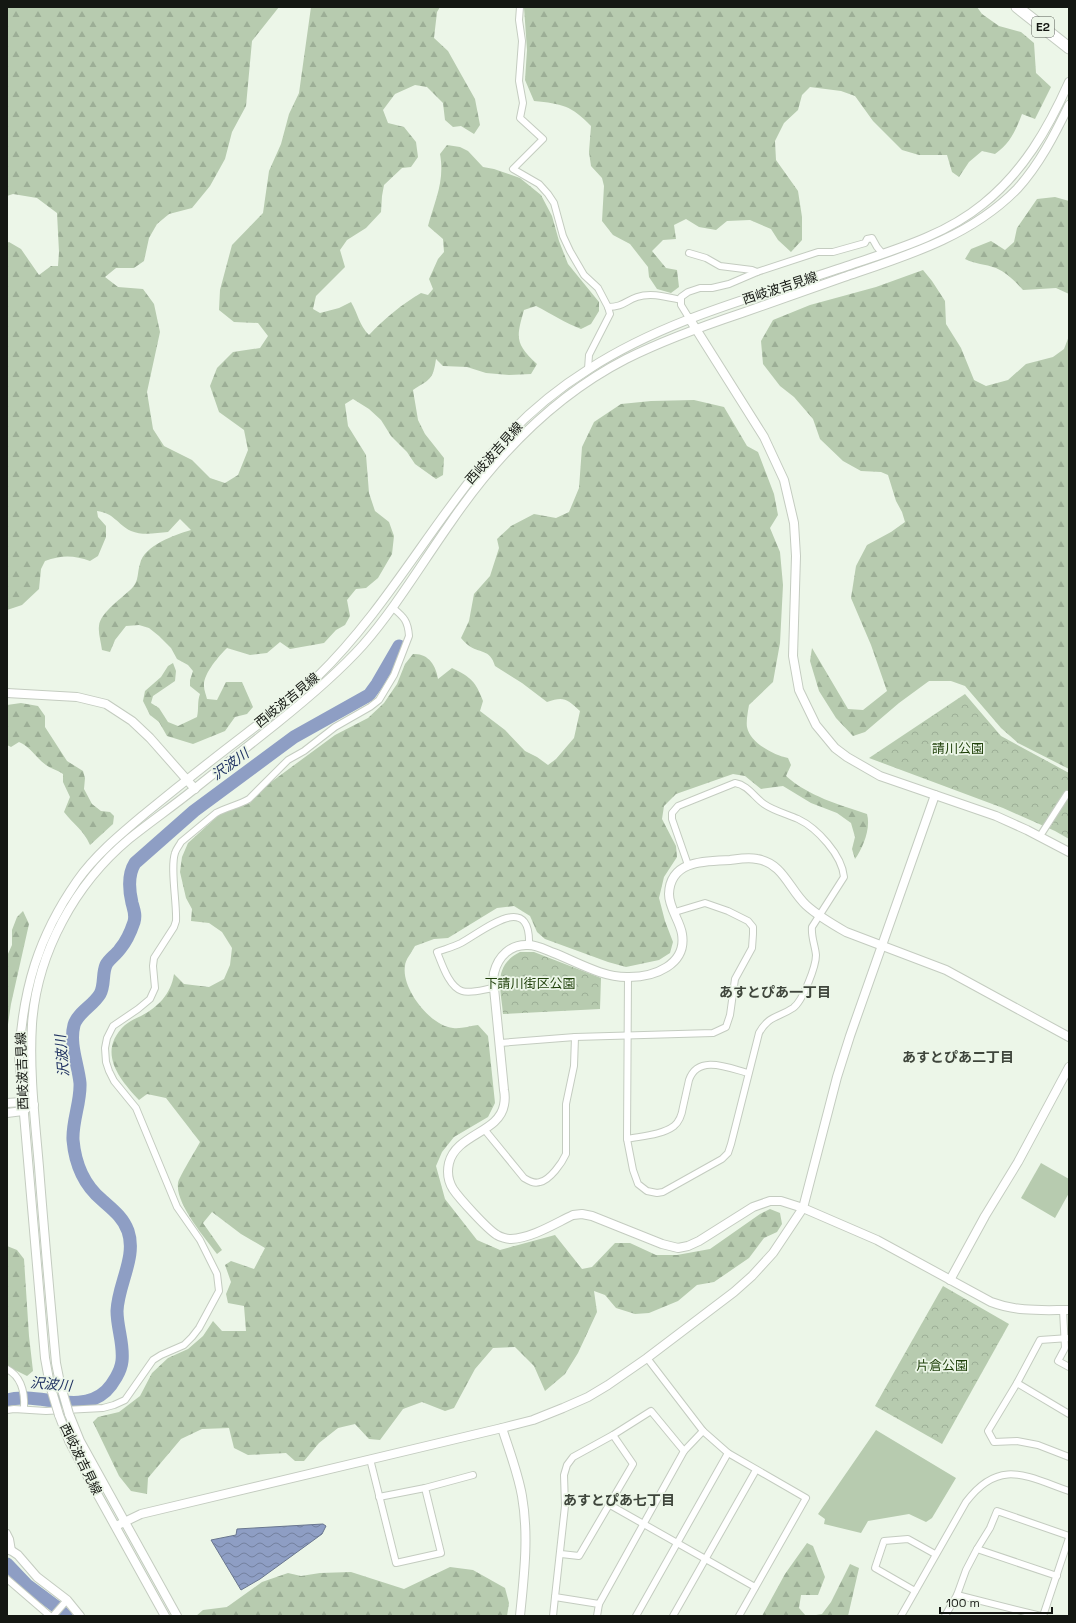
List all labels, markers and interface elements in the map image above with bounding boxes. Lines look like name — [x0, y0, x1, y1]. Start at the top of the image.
road number: E2 — [1032, 17, 1054, 37]
street label: 西岐波吉見線 — [740, 268, 820, 308]
street label: 西岐波吉見線 — [462, 418, 526, 488]
street label: 西岐波吉見線 — [251, 669, 323, 731]
park label: 請川公園 — [932, 740, 984, 757]
water label: 沢波川 — [208, 743, 254, 784]
park label: 下請川街区公園 — [484, 975, 576, 992]
district label: あすとぴあ一丁目 — [719, 983, 831, 1001]
street label: 西岐波吉見線 — [12, 1032, 32, 1110]
water label: 沢波川 — [51, 1032, 73, 1078]
district label: あすとぴあ二丁目 — [902, 1048, 1014, 1066]
park label: 片倉公園 — [916, 1357, 968, 1374]
water label: 沢波川 — [29, 1373, 75, 1395]
street label: 西岐波吉見線 — [56, 1420, 106, 1498]
district label: あすとぴあ七丁目 — [563, 1491, 675, 1509]
scale bar — [940, 1589, 1052, 1615]
text: 100 m — [946, 1595, 980, 1611]

